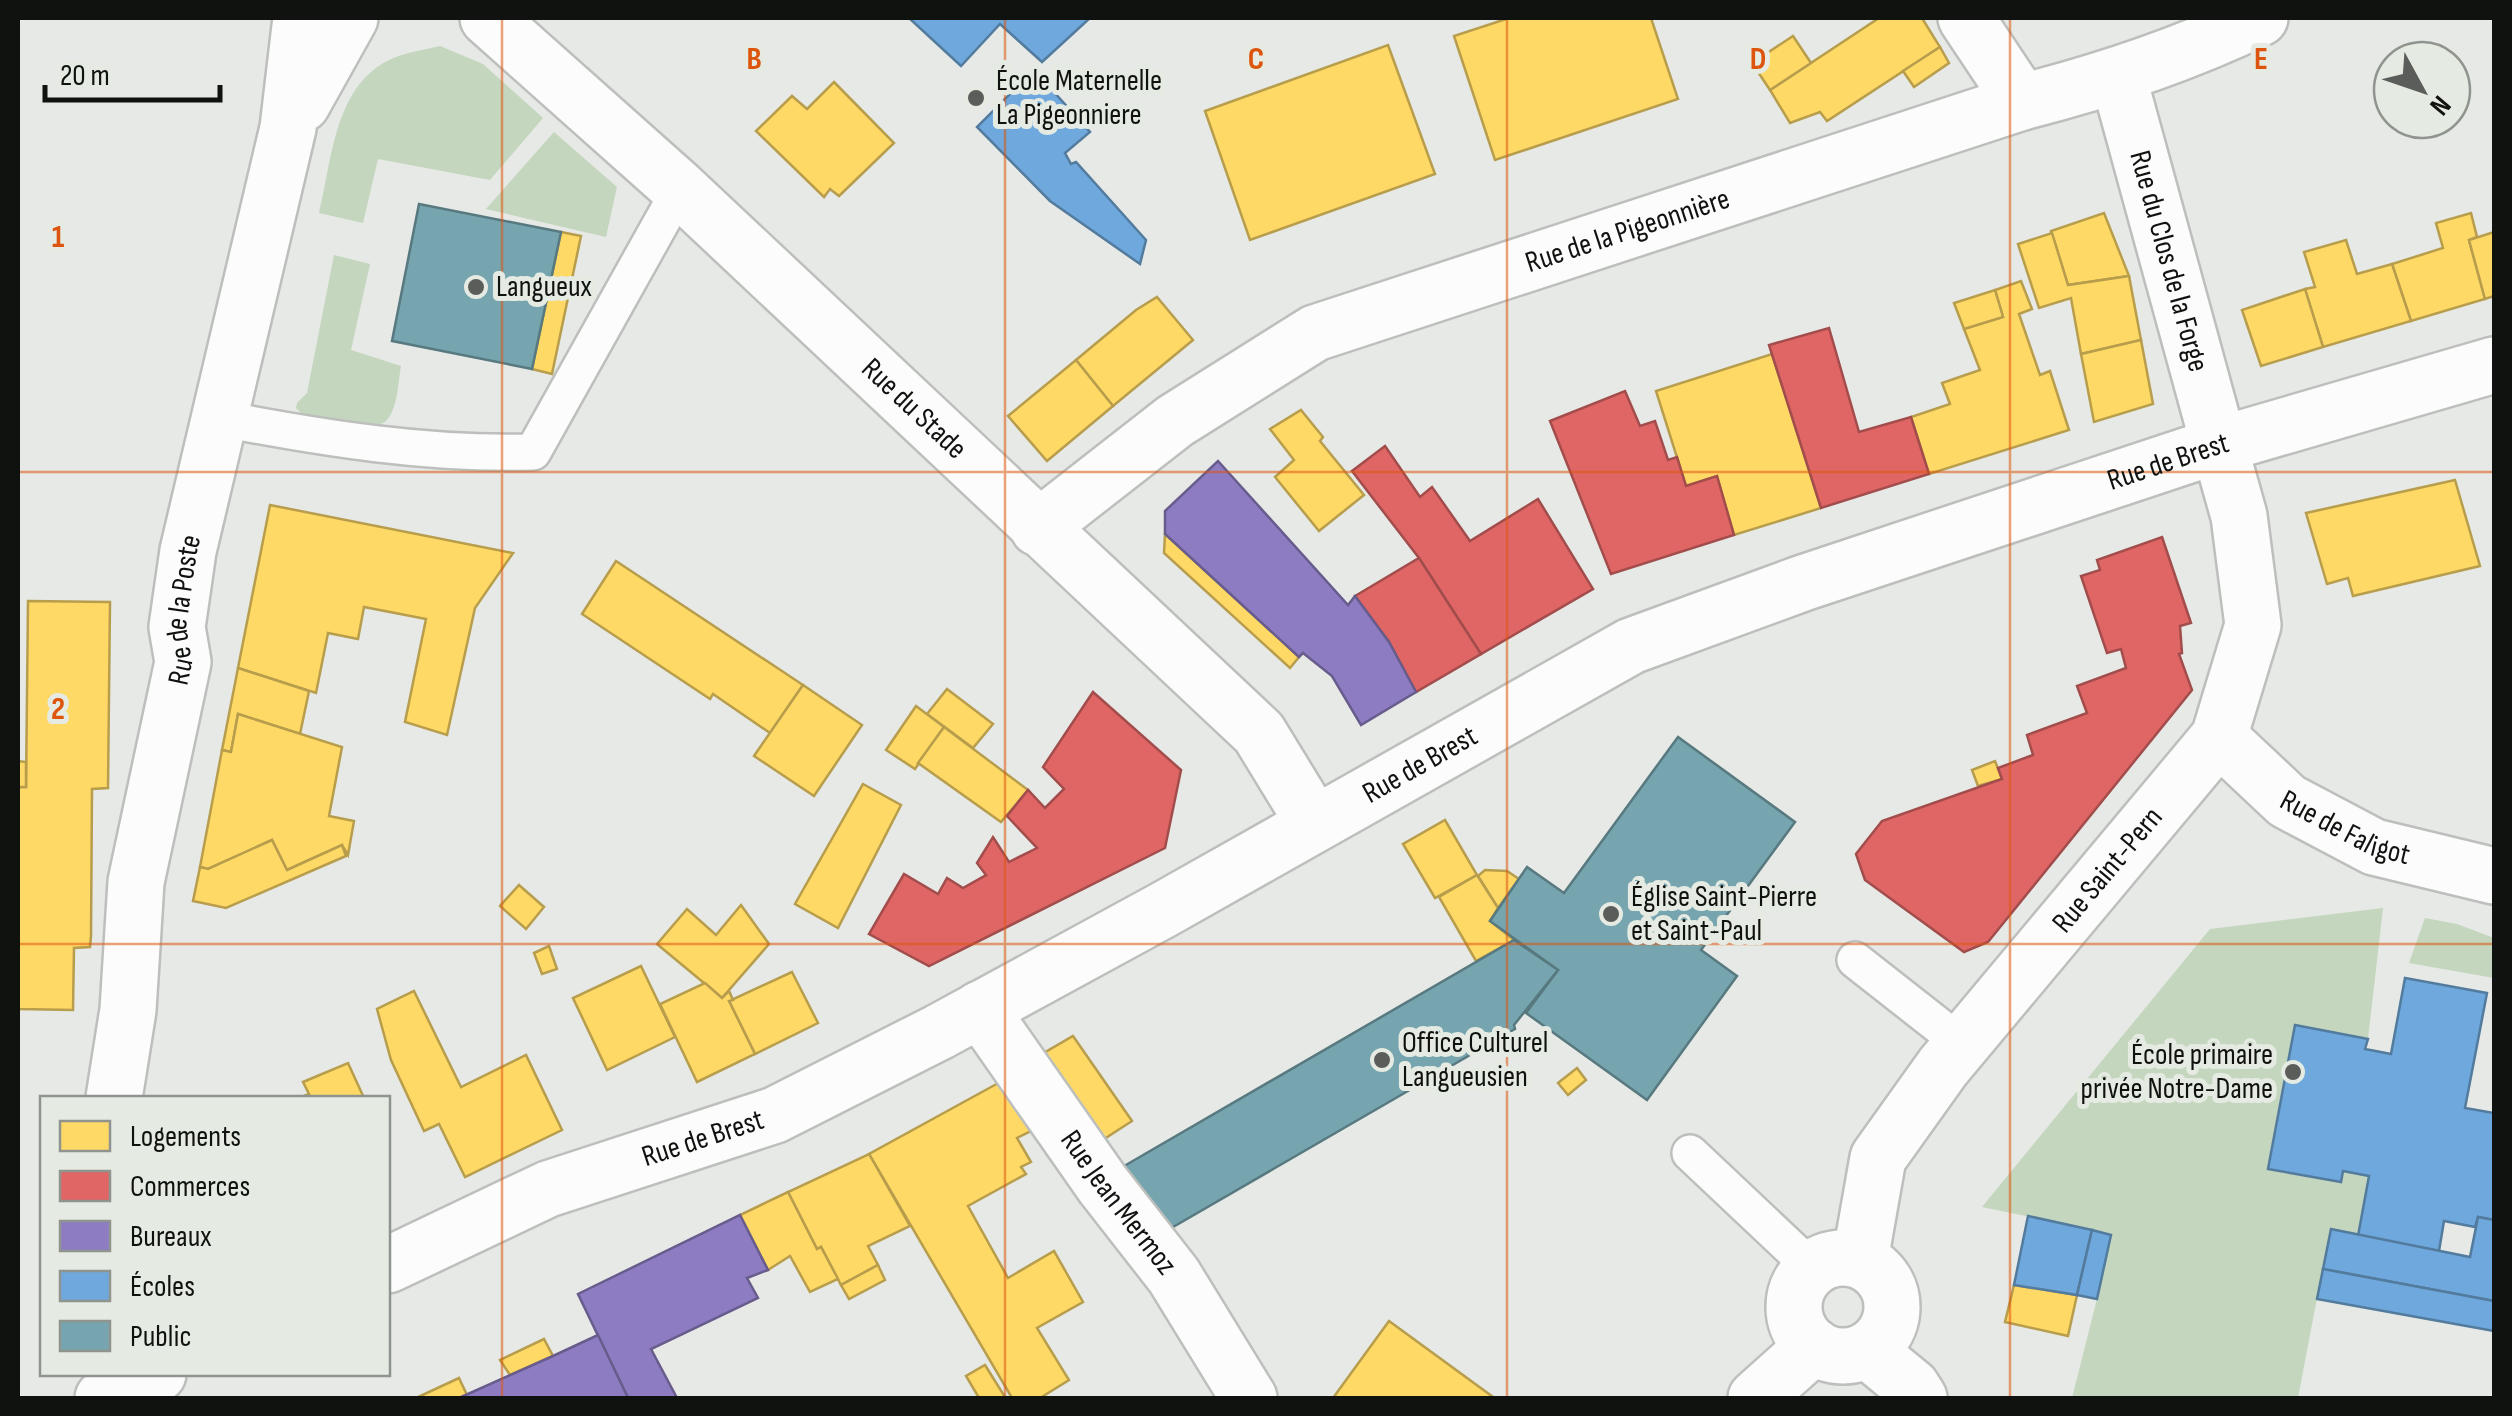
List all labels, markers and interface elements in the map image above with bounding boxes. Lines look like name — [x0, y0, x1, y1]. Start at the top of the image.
scale bar — [45, 40, 220, 102]
text: B — [746, 40, 762, 79]
text: C — [1248, 40, 1264, 79]
text: D — [1750, 40, 1766, 79]
text: E — [2254, 40, 2268, 79]
north arrow — [2372, 40, 2472, 140]
text: 20 m — [60, 58, 110, 94]
place label: École Maternelle La Pigeonniere — [996, 63, 1162, 133]
marker: École Maternelle La Pigeonniere — [965, 87, 987, 109]
text: N — [2423, 89, 2457, 121]
street label: Rue du Clos de la Forge — [2121, 147, 2216, 376]
street label: Rue de la Pigeonnière — [1521, 181, 1734, 281]
text: 1 — [52, 218, 65, 257]
place label: Langueux — [496, 269, 592, 305]
marker: Langueux — [465, 276, 487, 298]
street label: Rue du Stade — [854, 351, 974, 467]
street label: Rue de Brest — [2103, 425, 2233, 499]
street label: Rue de la Poste — [159, 531, 209, 688]
text: 2 — [51, 690, 65, 729]
street label: Rue de Brest — [1356, 718, 1484, 812]
street label: Rue de Faligot — [2274, 782, 2414, 873]
street label: Rue Saint-Pern — [2045, 800, 2170, 940]
place label: Église Saint-Pierre et Saint-Paul — [1631, 879, 1817, 949]
marker: Église Saint-Pierre et Saint-Paul — [1600, 903, 1622, 925]
place label: Office Culturel Langueusien — [1402, 1025, 1548, 1095]
place label: École primaire privée Notre-Dame — [2081, 1037, 2273, 1107]
marker: Office Culturel Langueusien — [1371, 1049, 1393, 1071]
marker: École primaire privée Notre-Dame — [2282, 1061, 2304, 1083]
legend — [40, 1096, 390, 1376]
street label: Rue de Brest — [637, 1102, 768, 1175]
text: Logements — [130, 1119, 241, 1155]
street label: Rue Jean Mermoz — [1052, 1124, 1184, 1282]
text: Commerces — [130, 1169, 250, 1205]
text: Bureaux — [130, 1219, 211, 1255]
text: Écoles — [130, 1269, 195, 1305]
text: Public — [130, 1319, 191, 1355]

